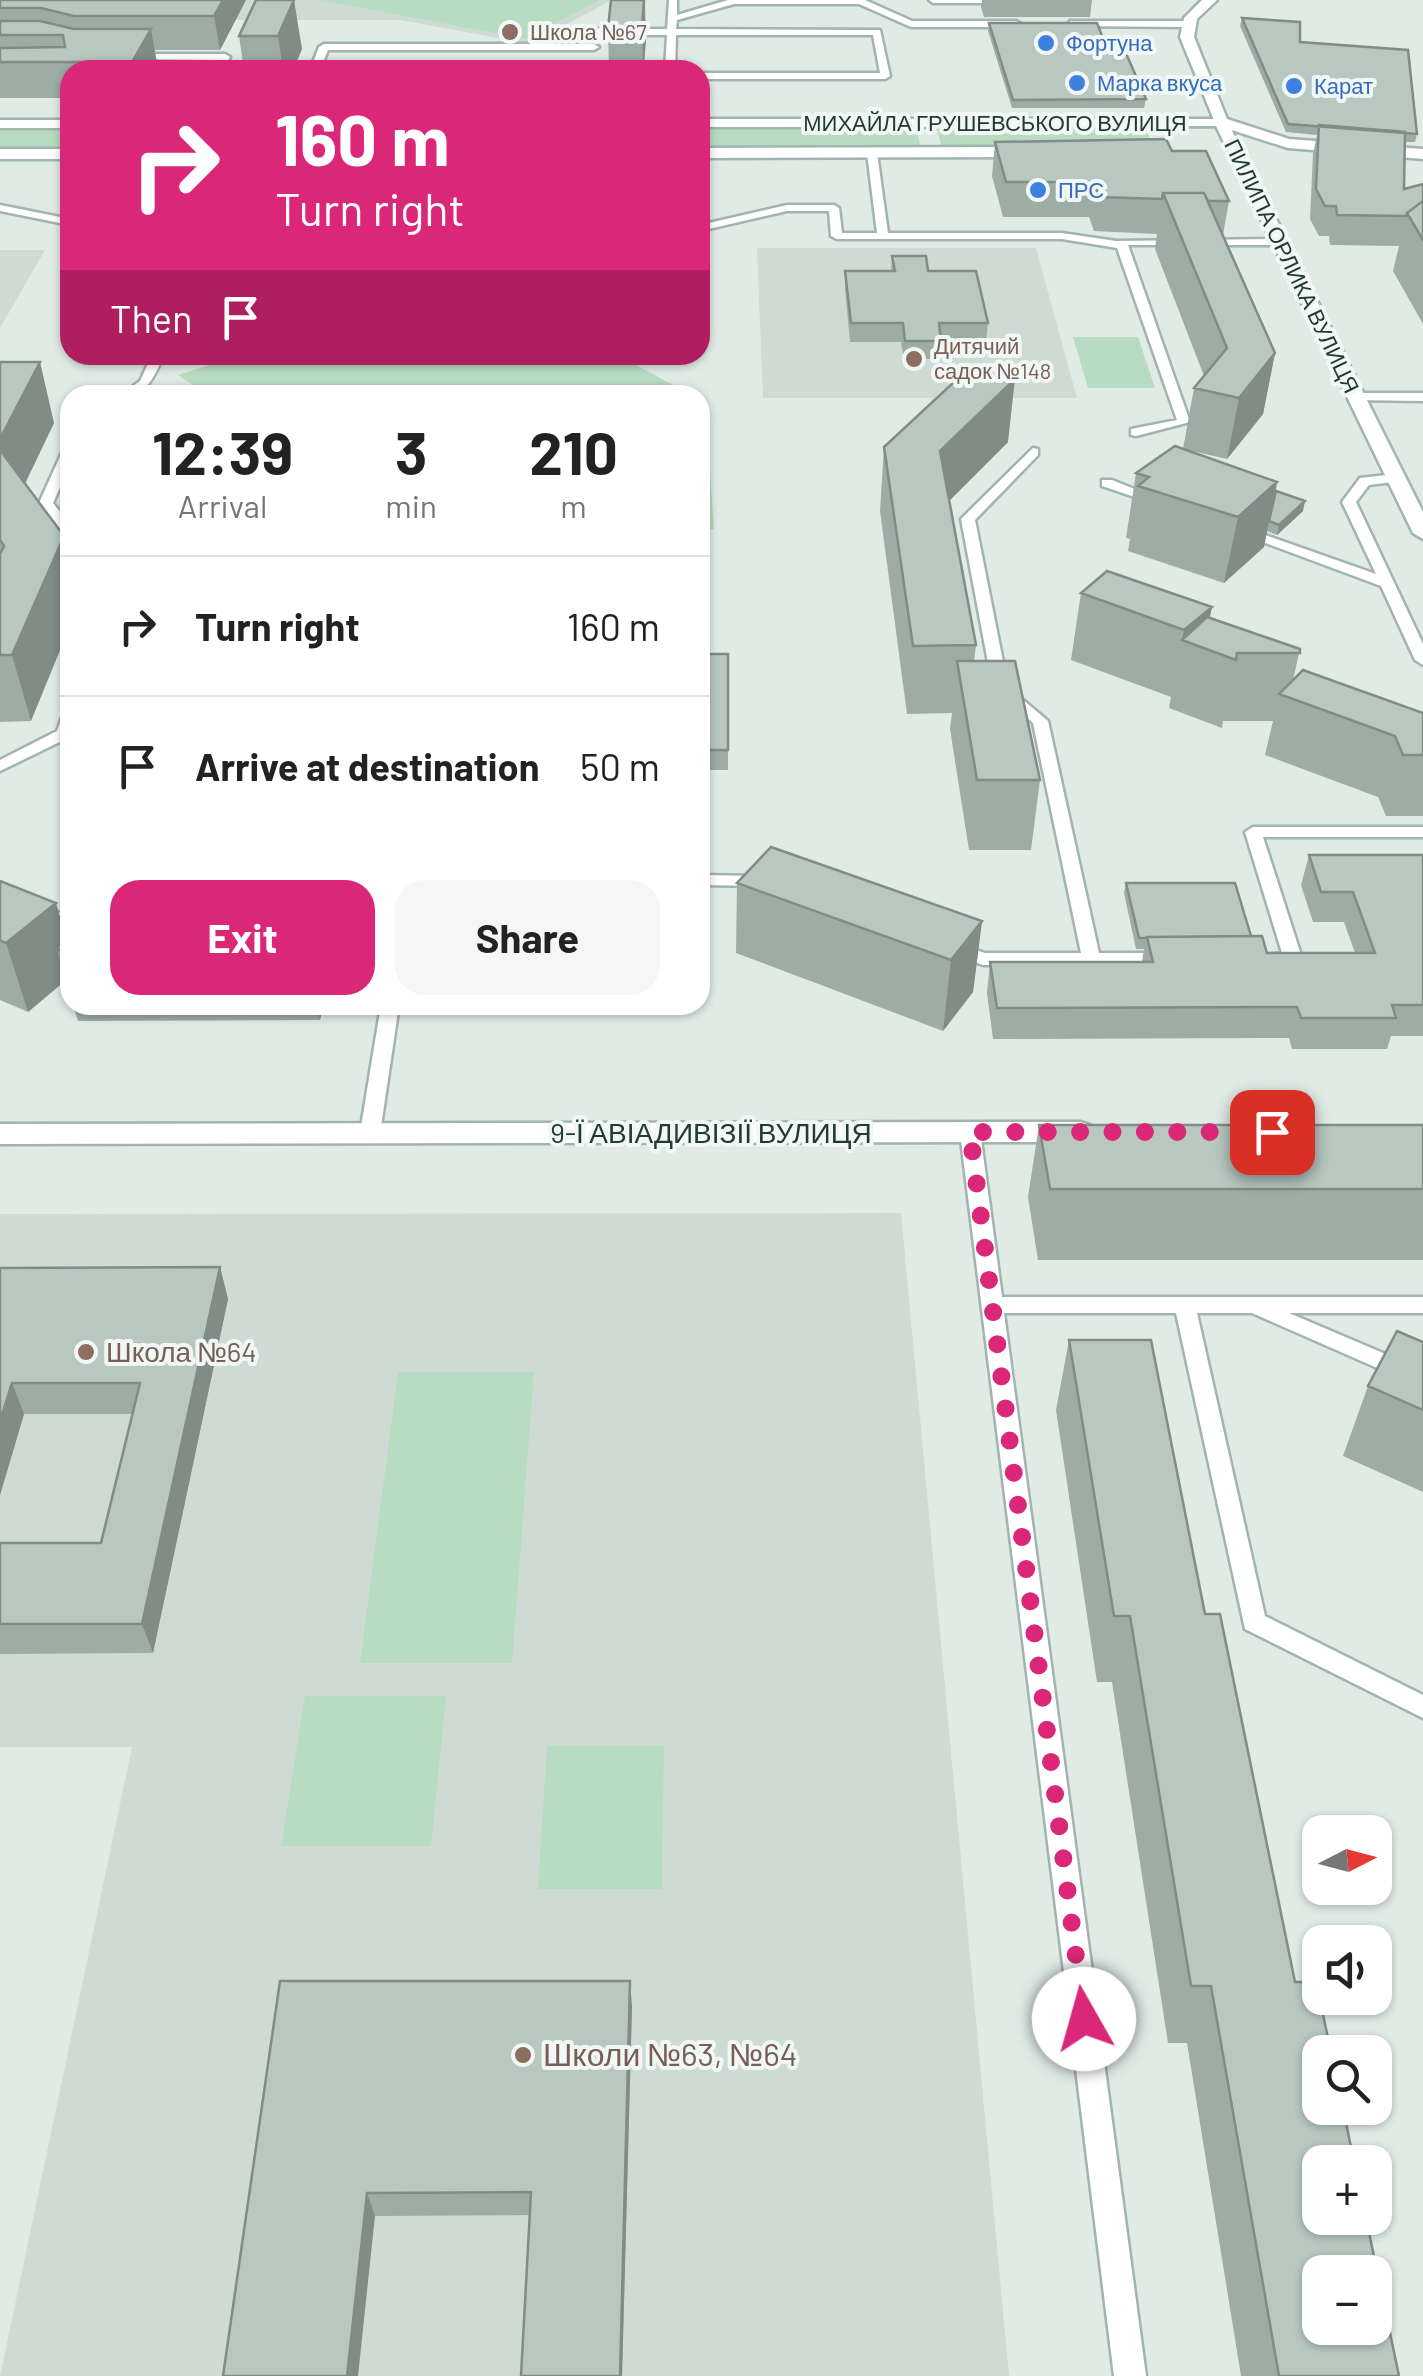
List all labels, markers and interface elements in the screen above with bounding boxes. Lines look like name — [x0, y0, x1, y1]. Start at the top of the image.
place label: Школа №67 — [530, 18, 647, 44]
marker: Школа №67 — [499, 21, 521, 43]
place label: Фортуна — [1066, 29, 1153, 56]
marker: Фортуна — [1035, 32, 1057, 54]
place label: Марка вкуса — [1097, 69, 1223, 96]
marker: Марка вкуса — [1066, 72, 1088, 94]
place label: Карат — [1314, 72, 1373, 99]
marker: Карат — [1283, 75, 1305, 97]
text: 160 m — [275, 96, 450, 180]
icon: right — [110, 100, 240, 230]
street label: МИХАЙЛА ГРУШЕВСЬКОГО ВУЛИЦЯ — [803, 109, 1187, 136]
street label: ПИЛИПА ОРЛИКА ВУЛИЦЯ — [1219, 134, 1366, 397]
place label: ПРС — [1058, 176, 1104, 202]
marker: ПРС — [1027, 179, 1049, 201]
text: Turn right — [275, 181, 465, 235]
icon: arrive — [213, 290, 268, 345]
text: Then — [110, 295, 193, 341]
place label: Дитячий садок №148 — [934, 332, 1051, 384]
marker: Дитячий садок №148 — [903, 348, 925, 370]
text: 12:39 — [152, 415, 293, 487]
text: 3 — [395, 415, 427, 487]
text: 210 — [529, 415, 618, 487]
text: Arrival — [178, 486, 267, 524]
text: min — [385, 486, 437, 524]
text: m — [560, 486, 587, 524]
icon: right — [110, 599, 165, 654]
text: Turn right — [195, 603, 360, 649]
text: 160 m — [567, 603, 660, 649]
icon: arrive — [110, 739, 165, 794]
text: Arrive at destination — [195, 743, 540, 789]
text: 50 m — [580, 743, 660, 789]
button: Exit — [110, 880, 375, 995]
button: Share — [395, 880, 660, 995]
pin — [1230, 1090, 1315, 1175]
icon: arrive — [1245, 1105, 1300, 1160]
street label: 9-Ї АВІАДИВІЗІЇ ВУЛИЦЯ — [550, 1115, 872, 1149]
place label: Школа №64 — [106, 1334, 257, 1368]
marker: Школа №64 — [75, 1341, 97, 1363]
north arrow — [1302, 1815, 1392, 1905]
map controls — [1302, 1815, 1392, 2345]
button: sound — [1302, 1925, 1392, 2015]
position arrow — [1032, 1967, 1136, 2071]
place label: Школи №63, №64 — [543, 2034, 797, 2072]
button: search — [1302, 2035, 1392, 2125]
marker: Школи №63, №64 — [512, 2044, 534, 2066]
button: + — [1302, 2145, 1392, 2235]
button: − — [1302, 2255, 1392, 2345]

